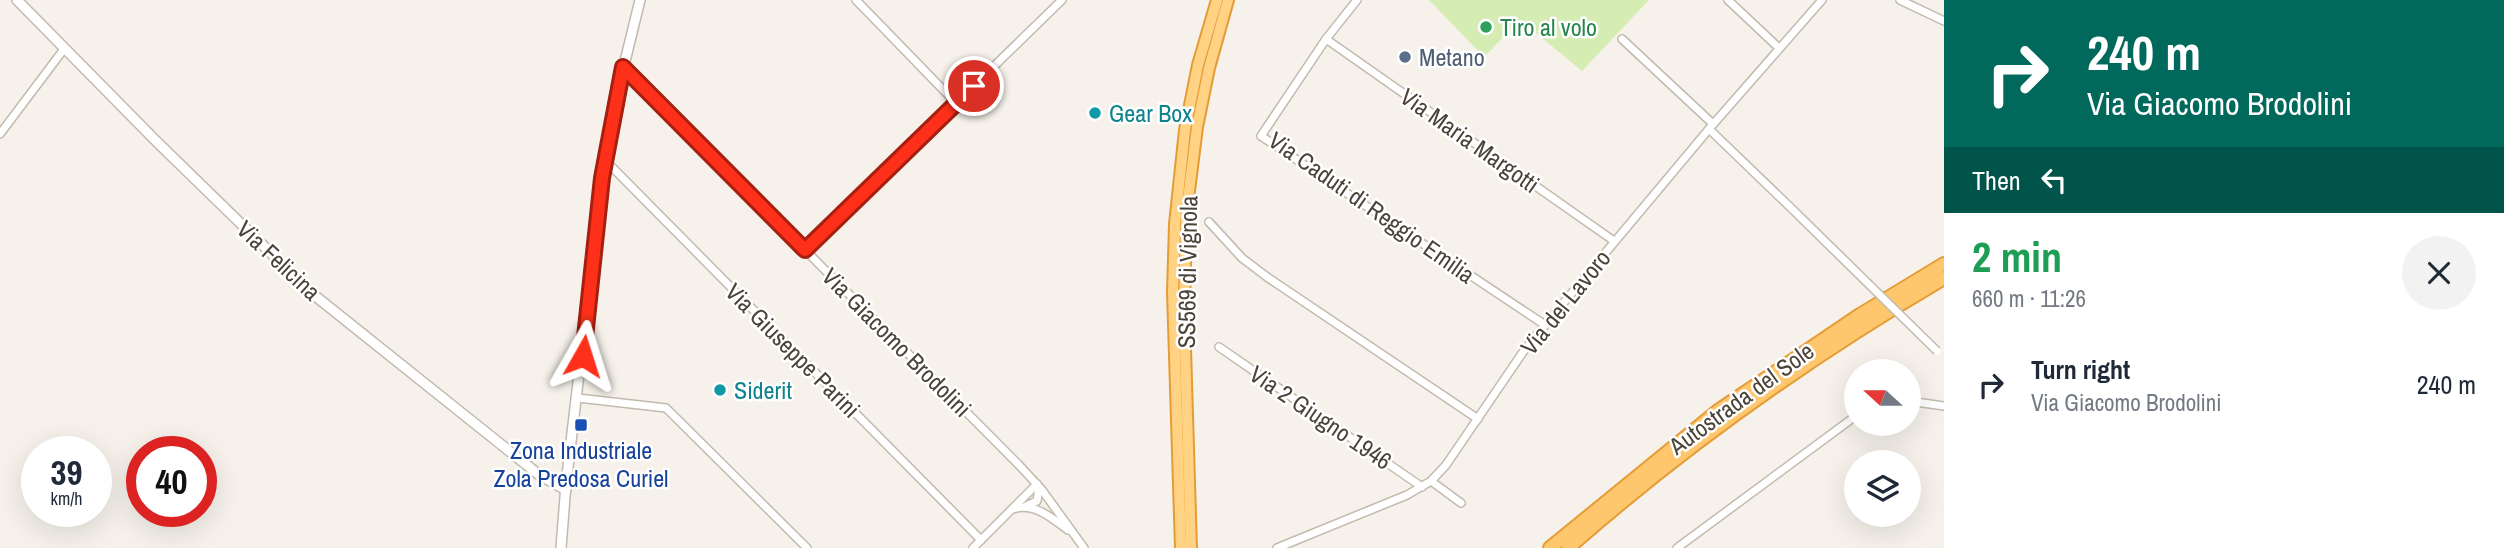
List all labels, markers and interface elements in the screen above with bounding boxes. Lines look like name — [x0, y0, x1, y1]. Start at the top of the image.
place label: Tiro al volo — [1500, 11, 1597, 43]
marker: Tiro al volo — [1478, 19, 1494, 35]
text: 240 m — [2087, 19, 2201, 85]
icon: right — [1972, 28, 2063, 119]
place label: Metano — [1419, 41, 1485, 73]
marker: Metano — [1397, 49, 1413, 65]
pin — [944, 56, 1004, 116]
icon: arrive — [955, 67, 993, 105]
street label: Via Maria Margotti — [1394, 80, 1546, 200]
text: Via Giacomo Brodolini — [2087, 82, 2352, 125]
place label: Gear Box — [1109, 97, 1192, 129]
marker: Gear Box — [1087, 105, 1103, 121]
street label: Via Caduti di Reggio Emilia — [1263, 124, 1481, 290]
icon: left — [2035, 161, 2073, 199]
text: Then — [1972, 163, 2021, 198]
street label: SS569 di Vignola — [1170, 195, 1204, 349]
street label: Via Felicina — [230, 213, 328, 307]
text: 2 min — [1972, 229, 2062, 285]
button: close — [2402, 236, 2476, 310]
street label: Via del Lavoro — [1513, 243, 1617, 361]
street label: Via Giacomo Brodolini — [815, 260, 979, 424]
street label: Via Giuseppe Parini — [719, 276, 867, 424]
text: 660 m · 11:26 — [1972, 283, 2086, 314]
position arrow — [546, 319, 620, 393]
street label: Autostrada del Sole — [1661, 335, 1820, 462]
text: Turn right — [2031, 352, 2130, 387]
street label: Via 2 Giugno 1946 — [1244, 358, 1398, 476]
north arrow — [1844, 359, 1922, 436]
map controls — [1844, 359, 1921, 527]
icon: right — [1972, 366, 2010, 404]
text: 240 m — [2417, 367, 2476, 402]
place label: Siderit — [734, 374, 793, 406]
marker: Siderit — [712, 382, 728, 398]
text: Via Giacomo Brodolini — [2031, 387, 2222, 418]
marker: Zona Industriale Zola Predosa Curiel — [573, 417, 589, 433]
place label: Zona Industriale Zola Predosa Curiel — [493, 434, 669, 494]
speed limit sign: 40 — [126, 436, 217, 527]
text: 39 — [51, 449, 82, 496]
button: layers — [1844, 450, 1921, 527]
text: km/h — [51, 486, 83, 511]

